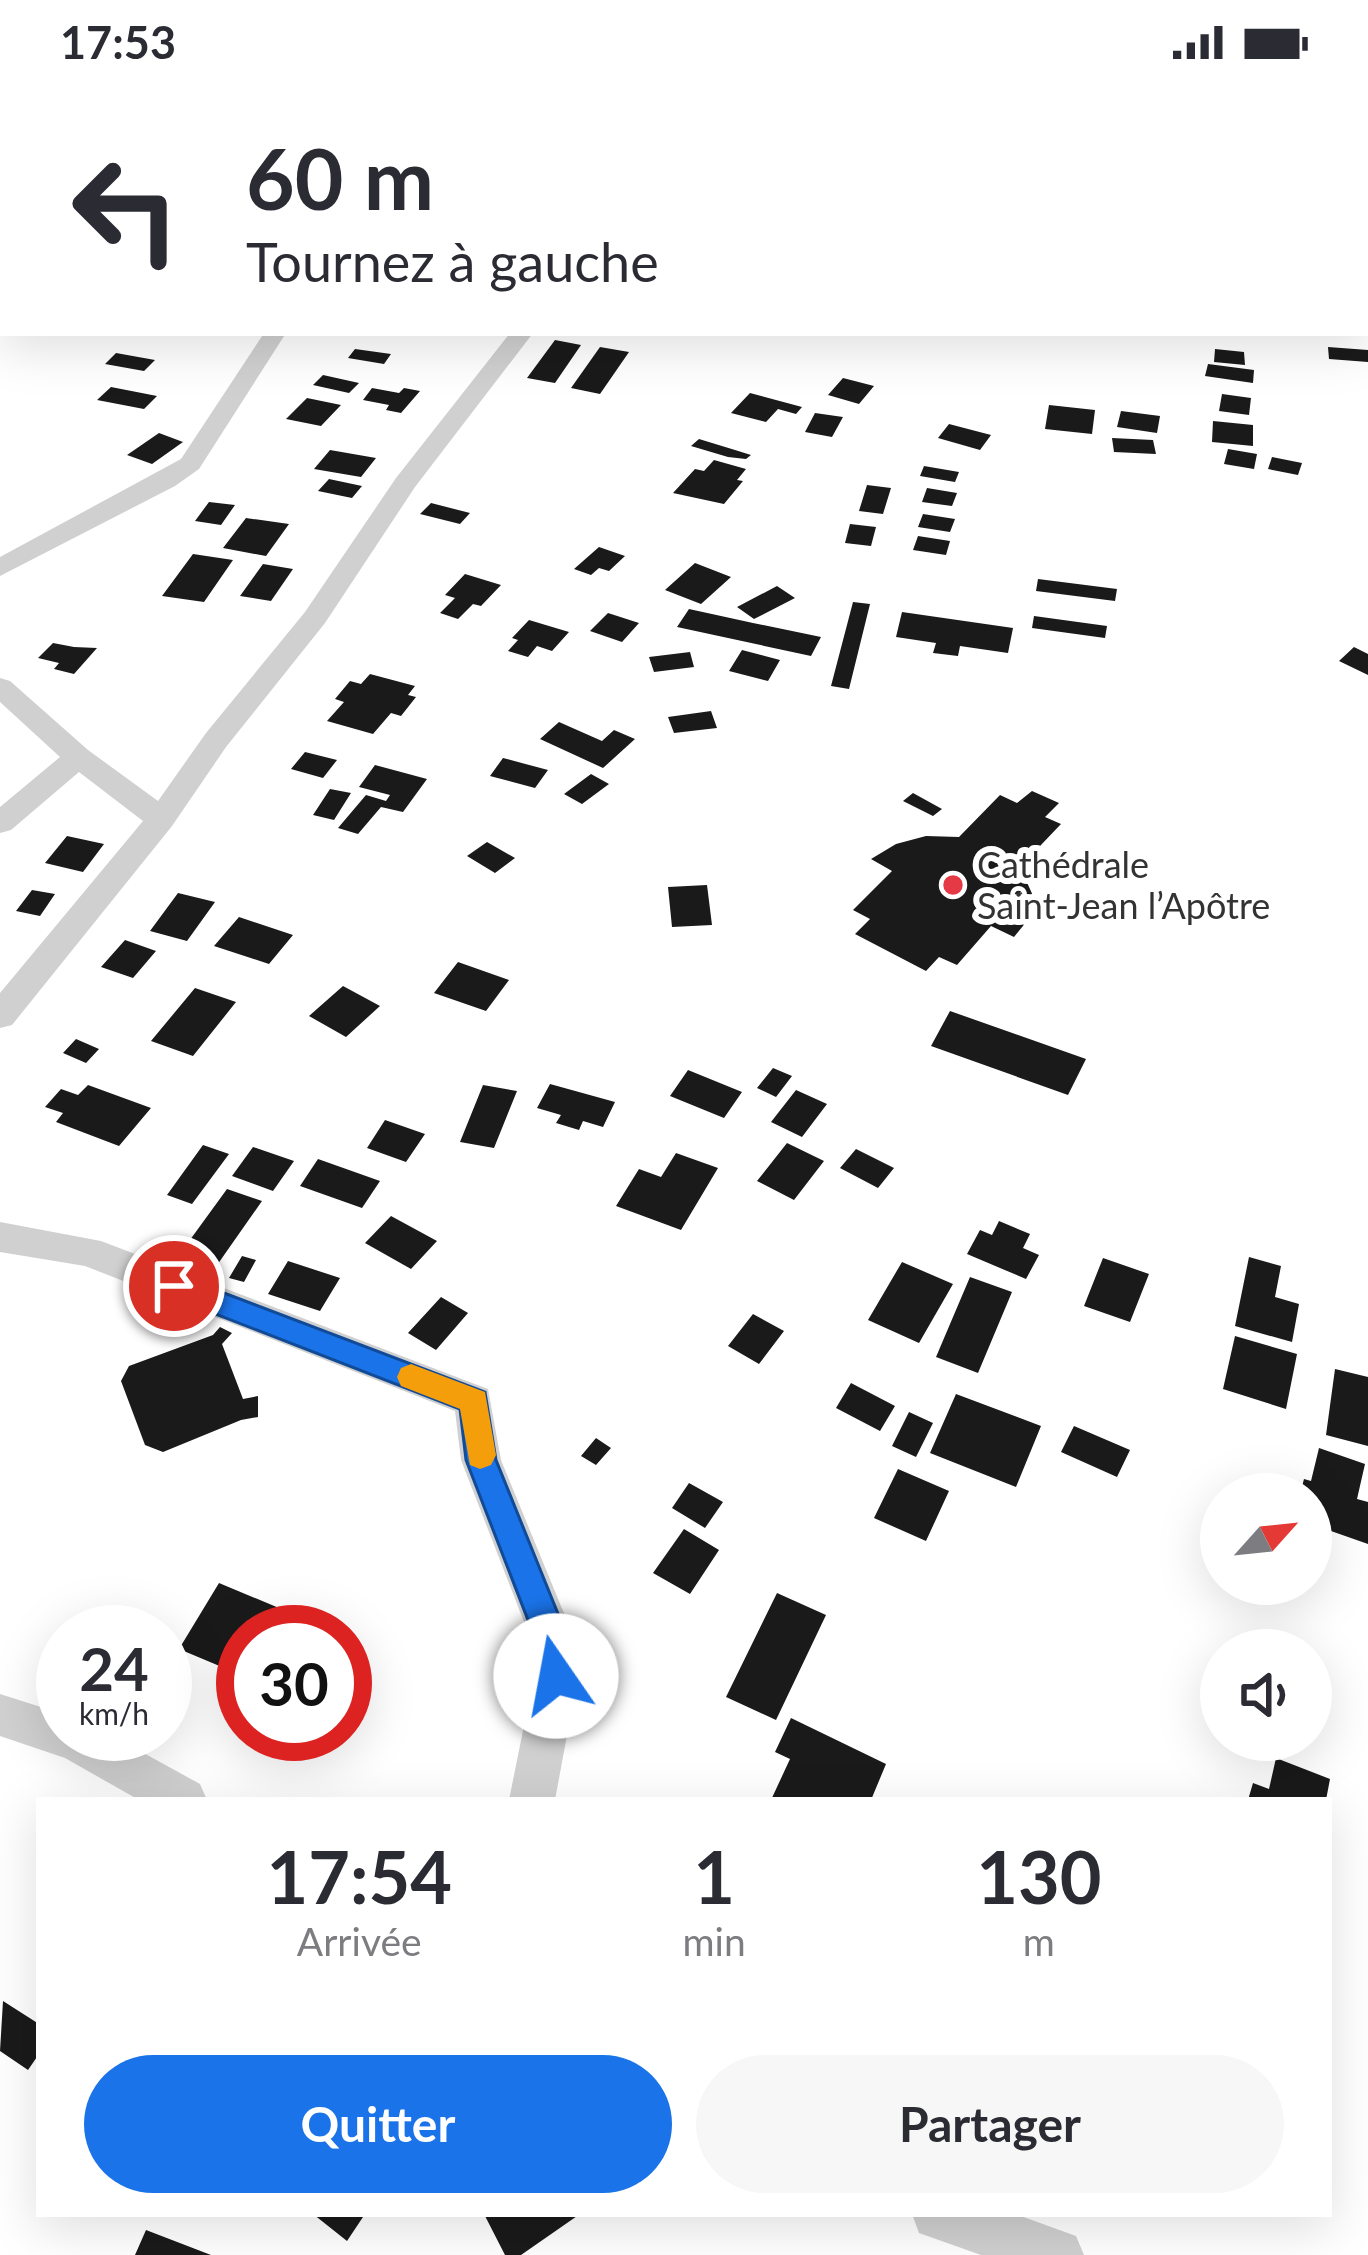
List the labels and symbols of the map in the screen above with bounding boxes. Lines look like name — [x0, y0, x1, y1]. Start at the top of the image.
place label: Cathédrale Saint-Jean l’Apôtre — [977, 842, 1270, 927]
marker: Cathédrale Saint-Jean l’Apôtre — [940, 872, 966, 898]
pin — [123, 1235, 225, 1337]
north arrow — [1200, 1473, 1332, 1605]
speed limit sign: 30 — [216, 1605, 372, 1761]
position arrow — [493, 1613, 619, 1739]

